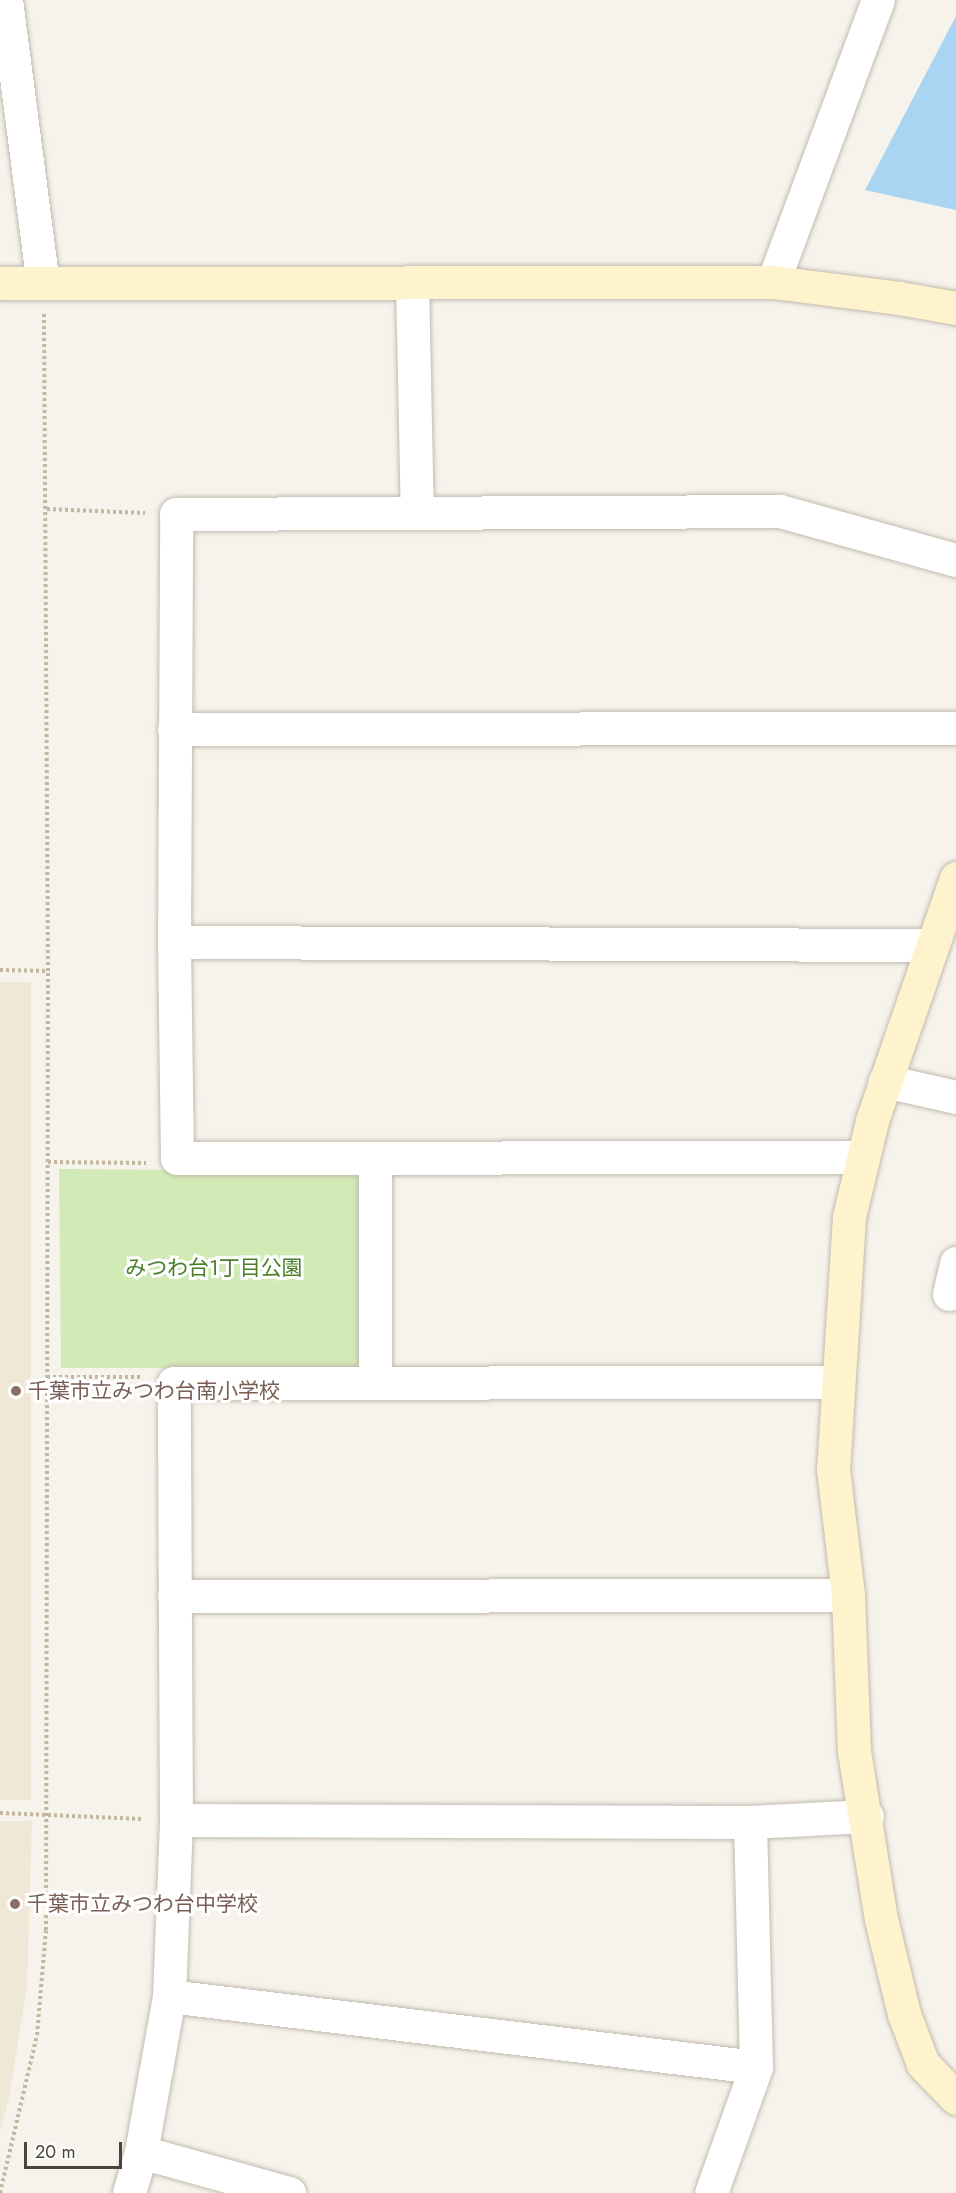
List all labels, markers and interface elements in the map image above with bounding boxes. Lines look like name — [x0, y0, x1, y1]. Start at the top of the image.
park label: みつわ台1丁目公園 — [125, 1255, 303, 1281]
place label: 千葉市立みつわ台南小学校 — [28, 1378, 280, 1404]
marker: 千葉市立みつわ台南小学校 — [9, 1384, 23, 1398]
place label: 千葉市立みつわ台中学校 — [27, 1891, 258, 1917]
marker: 千葉市立みつわ台中学校 — [8, 1897, 22, 1911]
scale bar — [27, 2130, 124, 2168]
text: 20 m — [35, 2139, 75, 2165]

